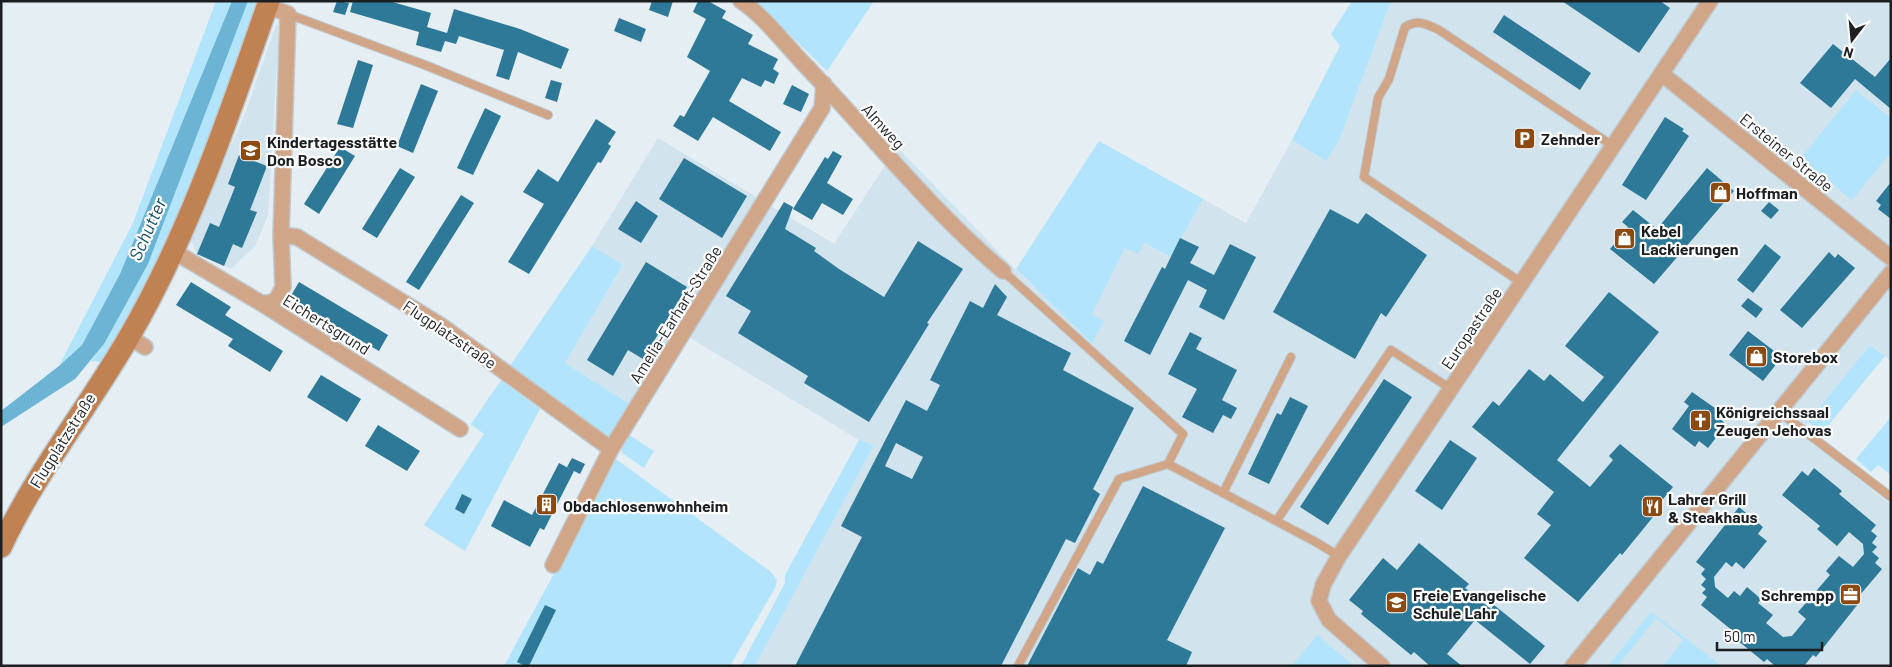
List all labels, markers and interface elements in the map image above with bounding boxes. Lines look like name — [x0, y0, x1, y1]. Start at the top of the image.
north arrow — [1827, 15, 1877, 65]
text: N — [1841, 44, 1855, 62]
street label: Almweg — [859, 99, 909, 153]
street label: Ersteiner Straße — [1737, 109, 1837, 195]
parking icon: Zehnder — [1513, 126, 1537, 150]
place label: Zehnder — [1541, 129, 1600, 148]
place label: Kindertagesstätte Don Bosco — [267, 132, 397, 169]
school or university icon: Kindertagesstätte Don Bosco — [239, 138, 263, 162]
shop icon: Hoffman — [1708, 180, 1732, 204]
place label: Hoffman — [1736, 183, 1798, 202]
water label: Schutter — [123, 194, 171, 264]
place label: Kebel Lackierungen — [1641, 221, 1739, 258]
shop icon: Kebel Lackierungen — [1613, 227, 1637, 251]
street label: Amelia-Earhart-Straße — [625, 242, 725, 386]
street label: Europastraße — [1437, 283, 1505, 373]
street label: Eichertsgrund — [280, 290, 374, 358]
street label: Flugplatzstraße — [400, 296, 500, 372]
shop icon: Storebox — [1745, 344, 1769, 368]
place label: Storebox — [1773, 347, 1839, 366]
street label: Flugplatzstraße — [25, 389, 99, 491]
place label: Königreichssaal Zeugen Jehovas — [1716, 402, 1832, 439]
church icon: Königreichssaal Zeugen Jehovas — [1688, 408, 1712, 432]
place label: Lahrer Grill & Steakhaus — [1668, 489, 1758, 526]
building icon: Obdachlosenwohnheim — [535, 493, 559, 517]
restaurant icon: Lahrer Grill & Steakhaus — [1640, 495, 1664, 519]
place label: Obdachlosenwohnheim — [563, 496, 728, 515]
office icon: Schrempp — [1838, 582, 1862, 606]
place label: Freie Evangelische Schule Lahr — [1413, 585, 1547, 622]
place label: Schrempp — [1761, 585, 1834, 604]
school or university icon: Freie Evangelische Schule Lahr — [1385, 591, 1409, 615]
scale bar — [1717, 620, 1822, 652]
text: 50 m — [1724, 627, 1756, 645]

